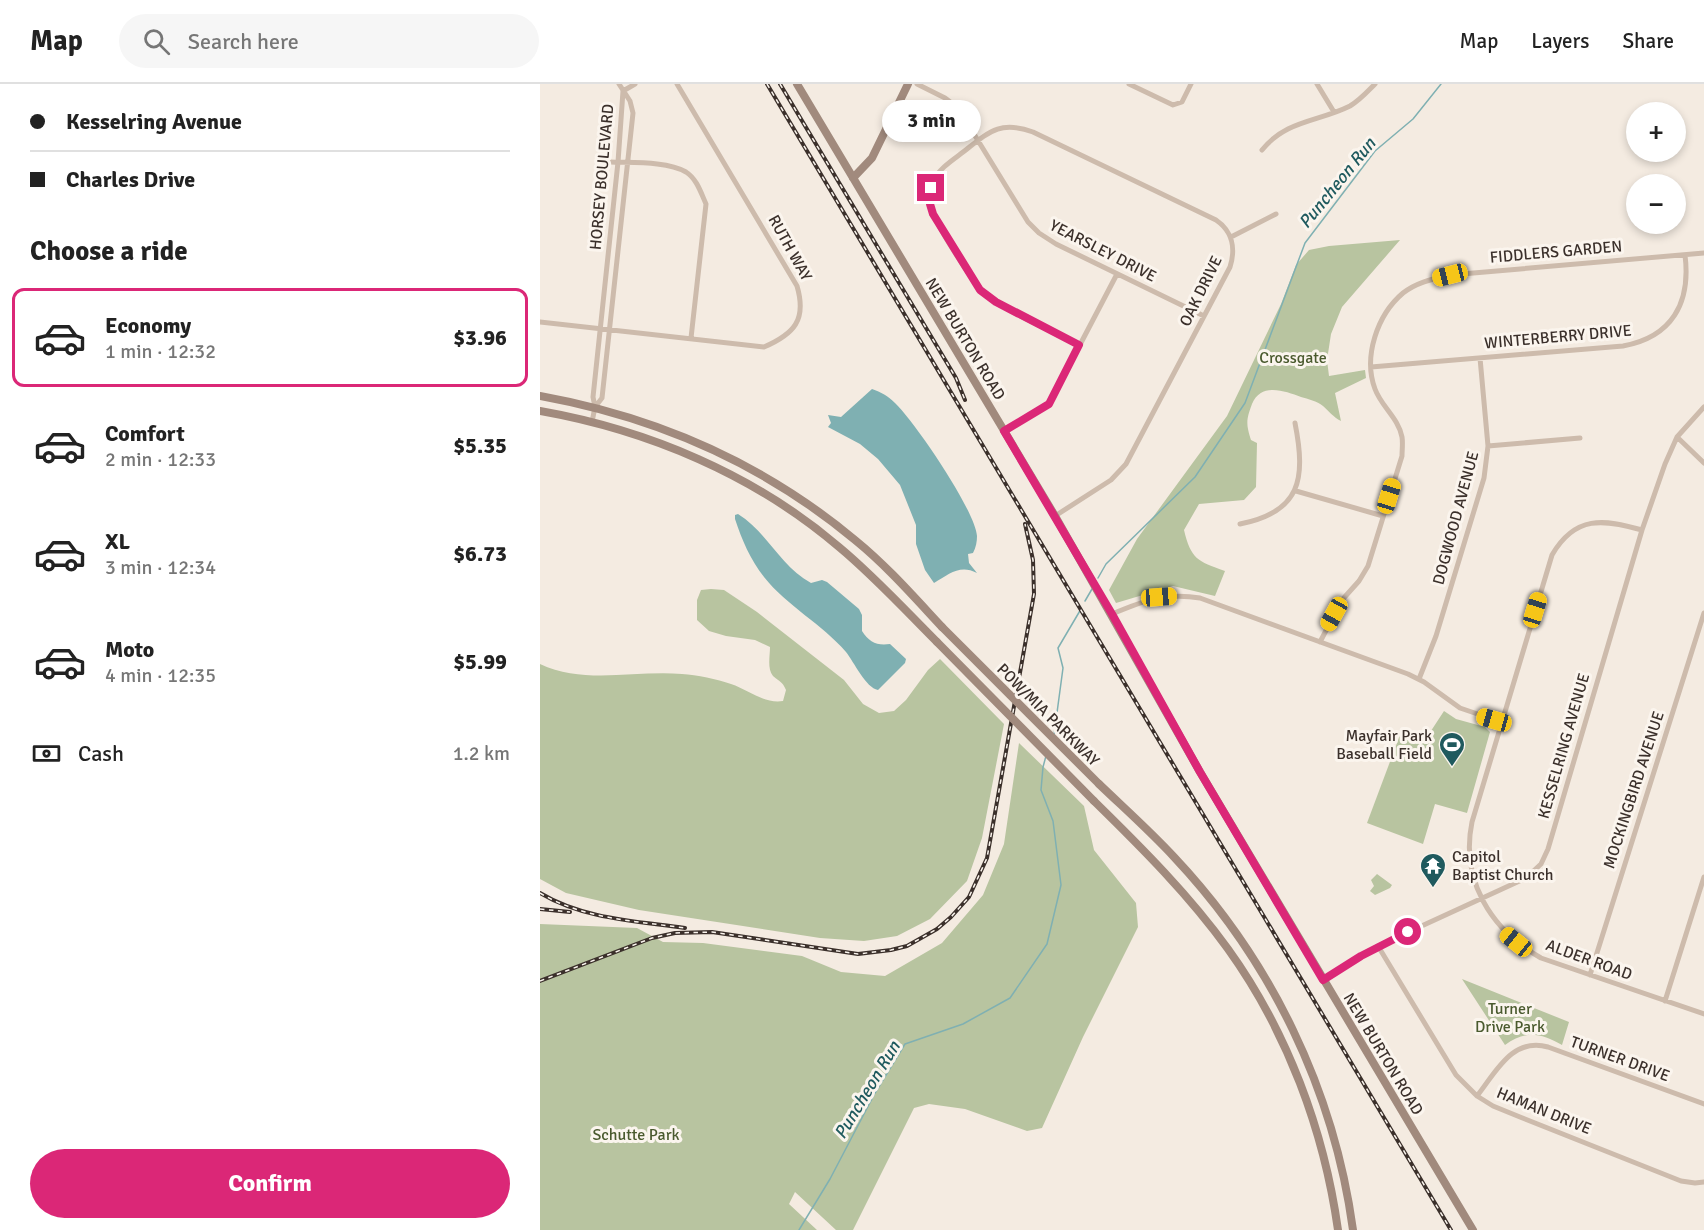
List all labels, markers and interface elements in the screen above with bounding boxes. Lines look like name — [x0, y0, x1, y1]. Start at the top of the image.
search box — [119, 14, 539, 68]
text: Map — [30, 24, 83, 58]
icon: search — [140, 25, 173, 58]
text: Search here — [188, 28, 299, 55]
text: Map — [1460, 28, 1498, 54]
text: Layers — [1531, 28, 1589, 54]
text: Share — [1622, 28, 1674, 54]
callout: 3 min — [882, 101, 980, 143]
map controls — [1626, 102, 1686, 234]
button: + — [1626, 102, 1686, 162]
street label: HORSEY BOULEVARD — [586, 103, 618, 251]
text: Kesselring Avenue — [66, 108, 242, 135]
text: 3 min — [907, 108, 956, 133]
water label: Puncheon Run — [1294, 132, 1381, 233]
text: Charles Drive — [66, 166, 195, 193]
route end — [917, 174, 944, 201]
button: − — [1626, 174, 1686, 234]
street label: RUTH WAY — [764, 211, 816, 285]
street label: YEARSLEY DRIVE — [1046, 216, 1160, 286]
text: Choose a ride — [30, 235, 188, 268]
street label: FIDDLERS GARDEN — [1489, 236, 1623, 268]
street label: OAK DRIVE — [1175, 252, 1227, 330]
car — [1430, 262, 1470, 288]
street label: NEW BURTON ROAD — [921, 274, 1009, 404]
icon: car — [33, 311, 87, 365]
text: Economy — [105, 312, 191, 339]
street label: WINTERBERRY DRIVE — [1484, 321, 1632, 353]
text: $3.96 — [453, 324, 507, 351]
text: 1 min · 12:32 — [105, 339, 216, 364]
park label: Crossgate — [1259, 348, 1327, 368]
icon: car — [33, 419, 87, 473]
text: Comfort — [105, 420, 185, 447]
text: $5.35 — [453, 432, 507, 459]
text: 2 min · 12:33 — [105, 447, 216, 472]
street label: DOGWOOD AVENUE — [1429, 449, 1483, 587]
car — [1375, 476, 1403, 516]
icon: car — [33, 527, 87, 581]
text: XL — [105, 528, 130, 555]
text: $6.73 — [453, 540, 507, 567]
text: 3 min · 12:34 — [105, 555, 216, 580]
car — [1140, 587, 1178, 607]
car — [1521, 590, 1549, 630]
car — [1317, 594, 1351, 634]
icon: car — [33, 635, 87, 689]
text: Moto — [105, 636, 154, 663]
text: $5.99 — [453, 648, 507, 675]
street label: POW/MIA PARKWAY — [992, 659, 1104, 771]
text: 4 min · 12:35 — [105, 663, 216, 688]
street label: KESSELRING AVENUE — [1534, 671, 1594, 821]
car — [1474, 706, 1514, 734]
street label: MOCKINGBIRD AVENUE — [1599, 709, 1669, 871]
place label: Mayfair Park Baseball Field — [1336, 726, 1432, 764]
sports icon: Mayfair Park Baseball Field — [1437, 730, 1467, 768]
icon: cash — [30, 737, 63, 770]
text: Cash — [78, 740, 124, 767]
text: 1.2 km — [453, 741, 510, 766]
place label: Capitol Baptist Church — [1452, 847, 1553, 885]
temple icon: Capitol Baptist Church — [1418, 851, 1448, 889]
route start — [1394, 918, 1421, 945]
car — [1496, 924, 1536, 960]
street label: ALDER ROAD — [1543, 935, 1635, 985]
street label: NEW BURTON ROAD — [1339, 989, 1427, 1119]
park label: Turner Drive Park — [1475, 999, 1545, 1037]
street label: TURNER DRIVE — [1568, 1032, 1672, 1086]
water label: Puncheon Run — [829, 1036, 905, 1143]
street label: HAMAN DRIVE — [1494, 1083, 1594, 1139]
park label: Schutte Park — [592, 1125, 680, 1145]
button: Confirm — [30, 1149, 510, 1218]

